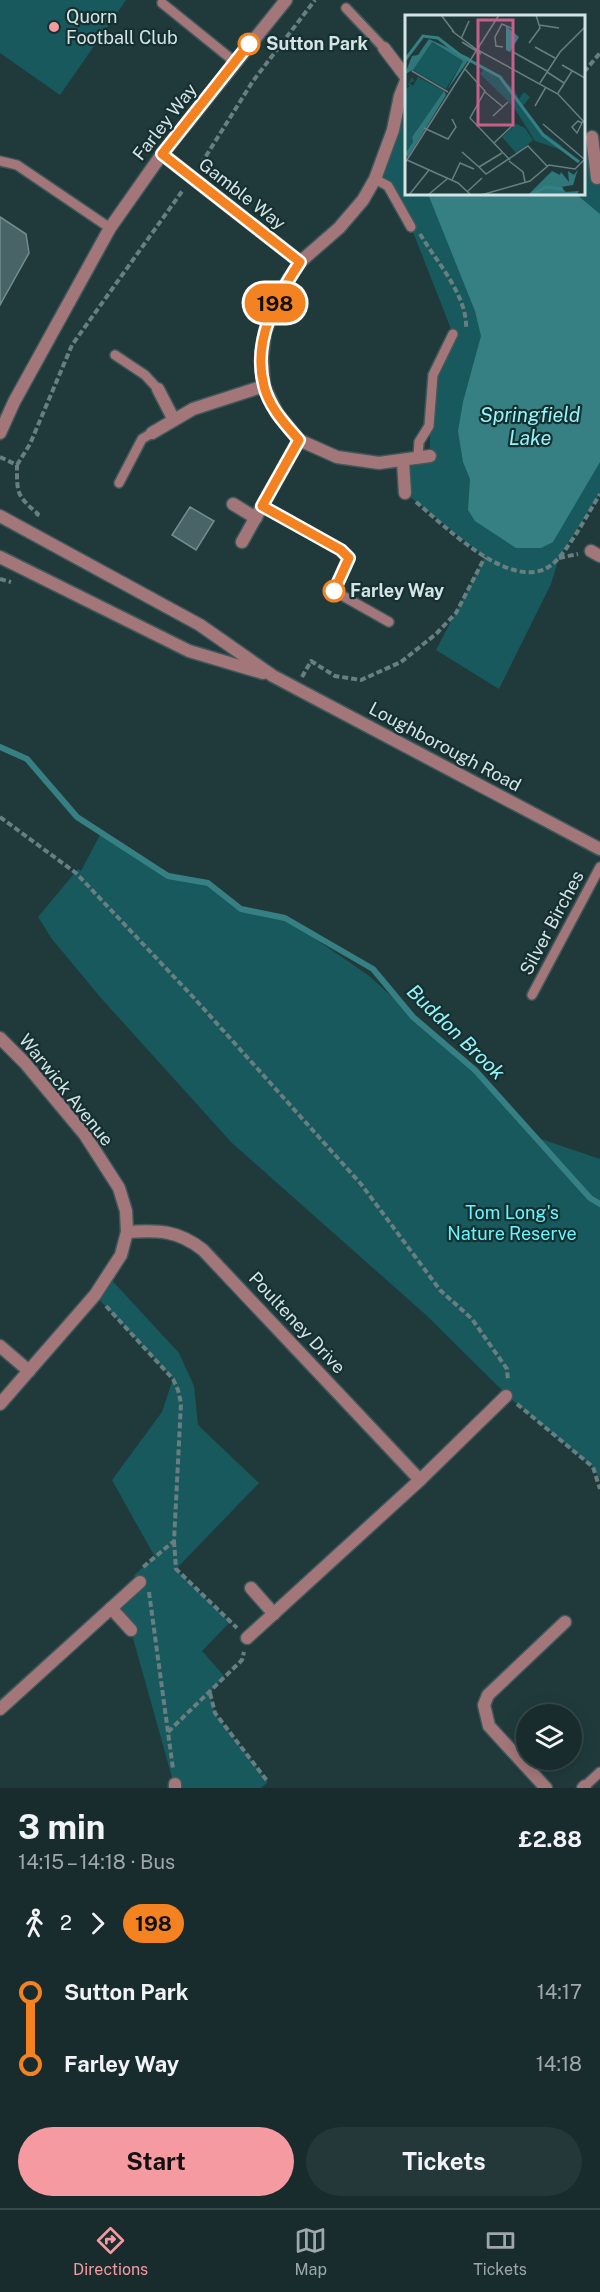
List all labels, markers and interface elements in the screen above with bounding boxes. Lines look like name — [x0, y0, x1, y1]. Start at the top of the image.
place label: Quorn Football Club — [66, 6, 178, 48]
inset map — [405, 15, 585, 195]
marker: Quorn Football Club — [47, 20, 61, 34]
marker: Sutton Park — [238, 33, 260, 55]
place label: Sutton Park — [266, 33, 368, 54]
street label: Farley Way — [128, 79, 201, 164]
street label: Gamble Way — [195, 153, 290, 234]
line badge: 198 — [240, 284, 310, 322]
text: 198 — [257, 291, 293, 316]
water label: Springfield Lake — [480, 403, 581, 450]
marker: Farley Way — [323, 580, 345, 602]
place label: Farley Way — [350, 580, 444, 601]
street label: Loughborough Road — [366, 698, 525, 796]
street label: Silver Birches — [515, 867, 588, 978]
water label: Buddon Brook — [402, 979, 510, 1085]
street label: Warwick Avenue — [15, 1029, 118, 1150]
park label: Tom Long's Nature Reserve — [447, 1202, 577, 1244]
street label: Poulteney Drive — [245, 1268, 350, 1378]
map controls — [516, 1704, 582, 1770]
button: layers — [516, 1704, 582, 1770]
text: 3 min — [18, 1808, 105, 1846]
text: £2.88 — [518, 1826, 582, 1852]
text: 14:15 – 14:18 · Bus — [18, 1850, 175, 1874]
icon: walk — [18, 1907, 51, 1940]
icon: forward — [81, 1907, 114, 1940]
text: 2 — [60, 1911, 72, 1935]
text: 198 — [135, 1911, 172, 1936]
text: Sutton Park — [64, 1979, 189, 2005]
text: 14:17 — [537, 1980, 582, 2004]
text: Farley Way — [64, 2051, 179, 2077]
text: 14:18 — [536, 2052, 582, 2076]
button: Start — [18, 2127, 294, 2196]
button: Tickets — [306, 2127, 582, 2196]
tab: Directions — [73, 2224, 148, 2279]
tab: Map — [294, 2224, 327, 2279]
tab: Tickets — [473, 2224, 527, 2279]

